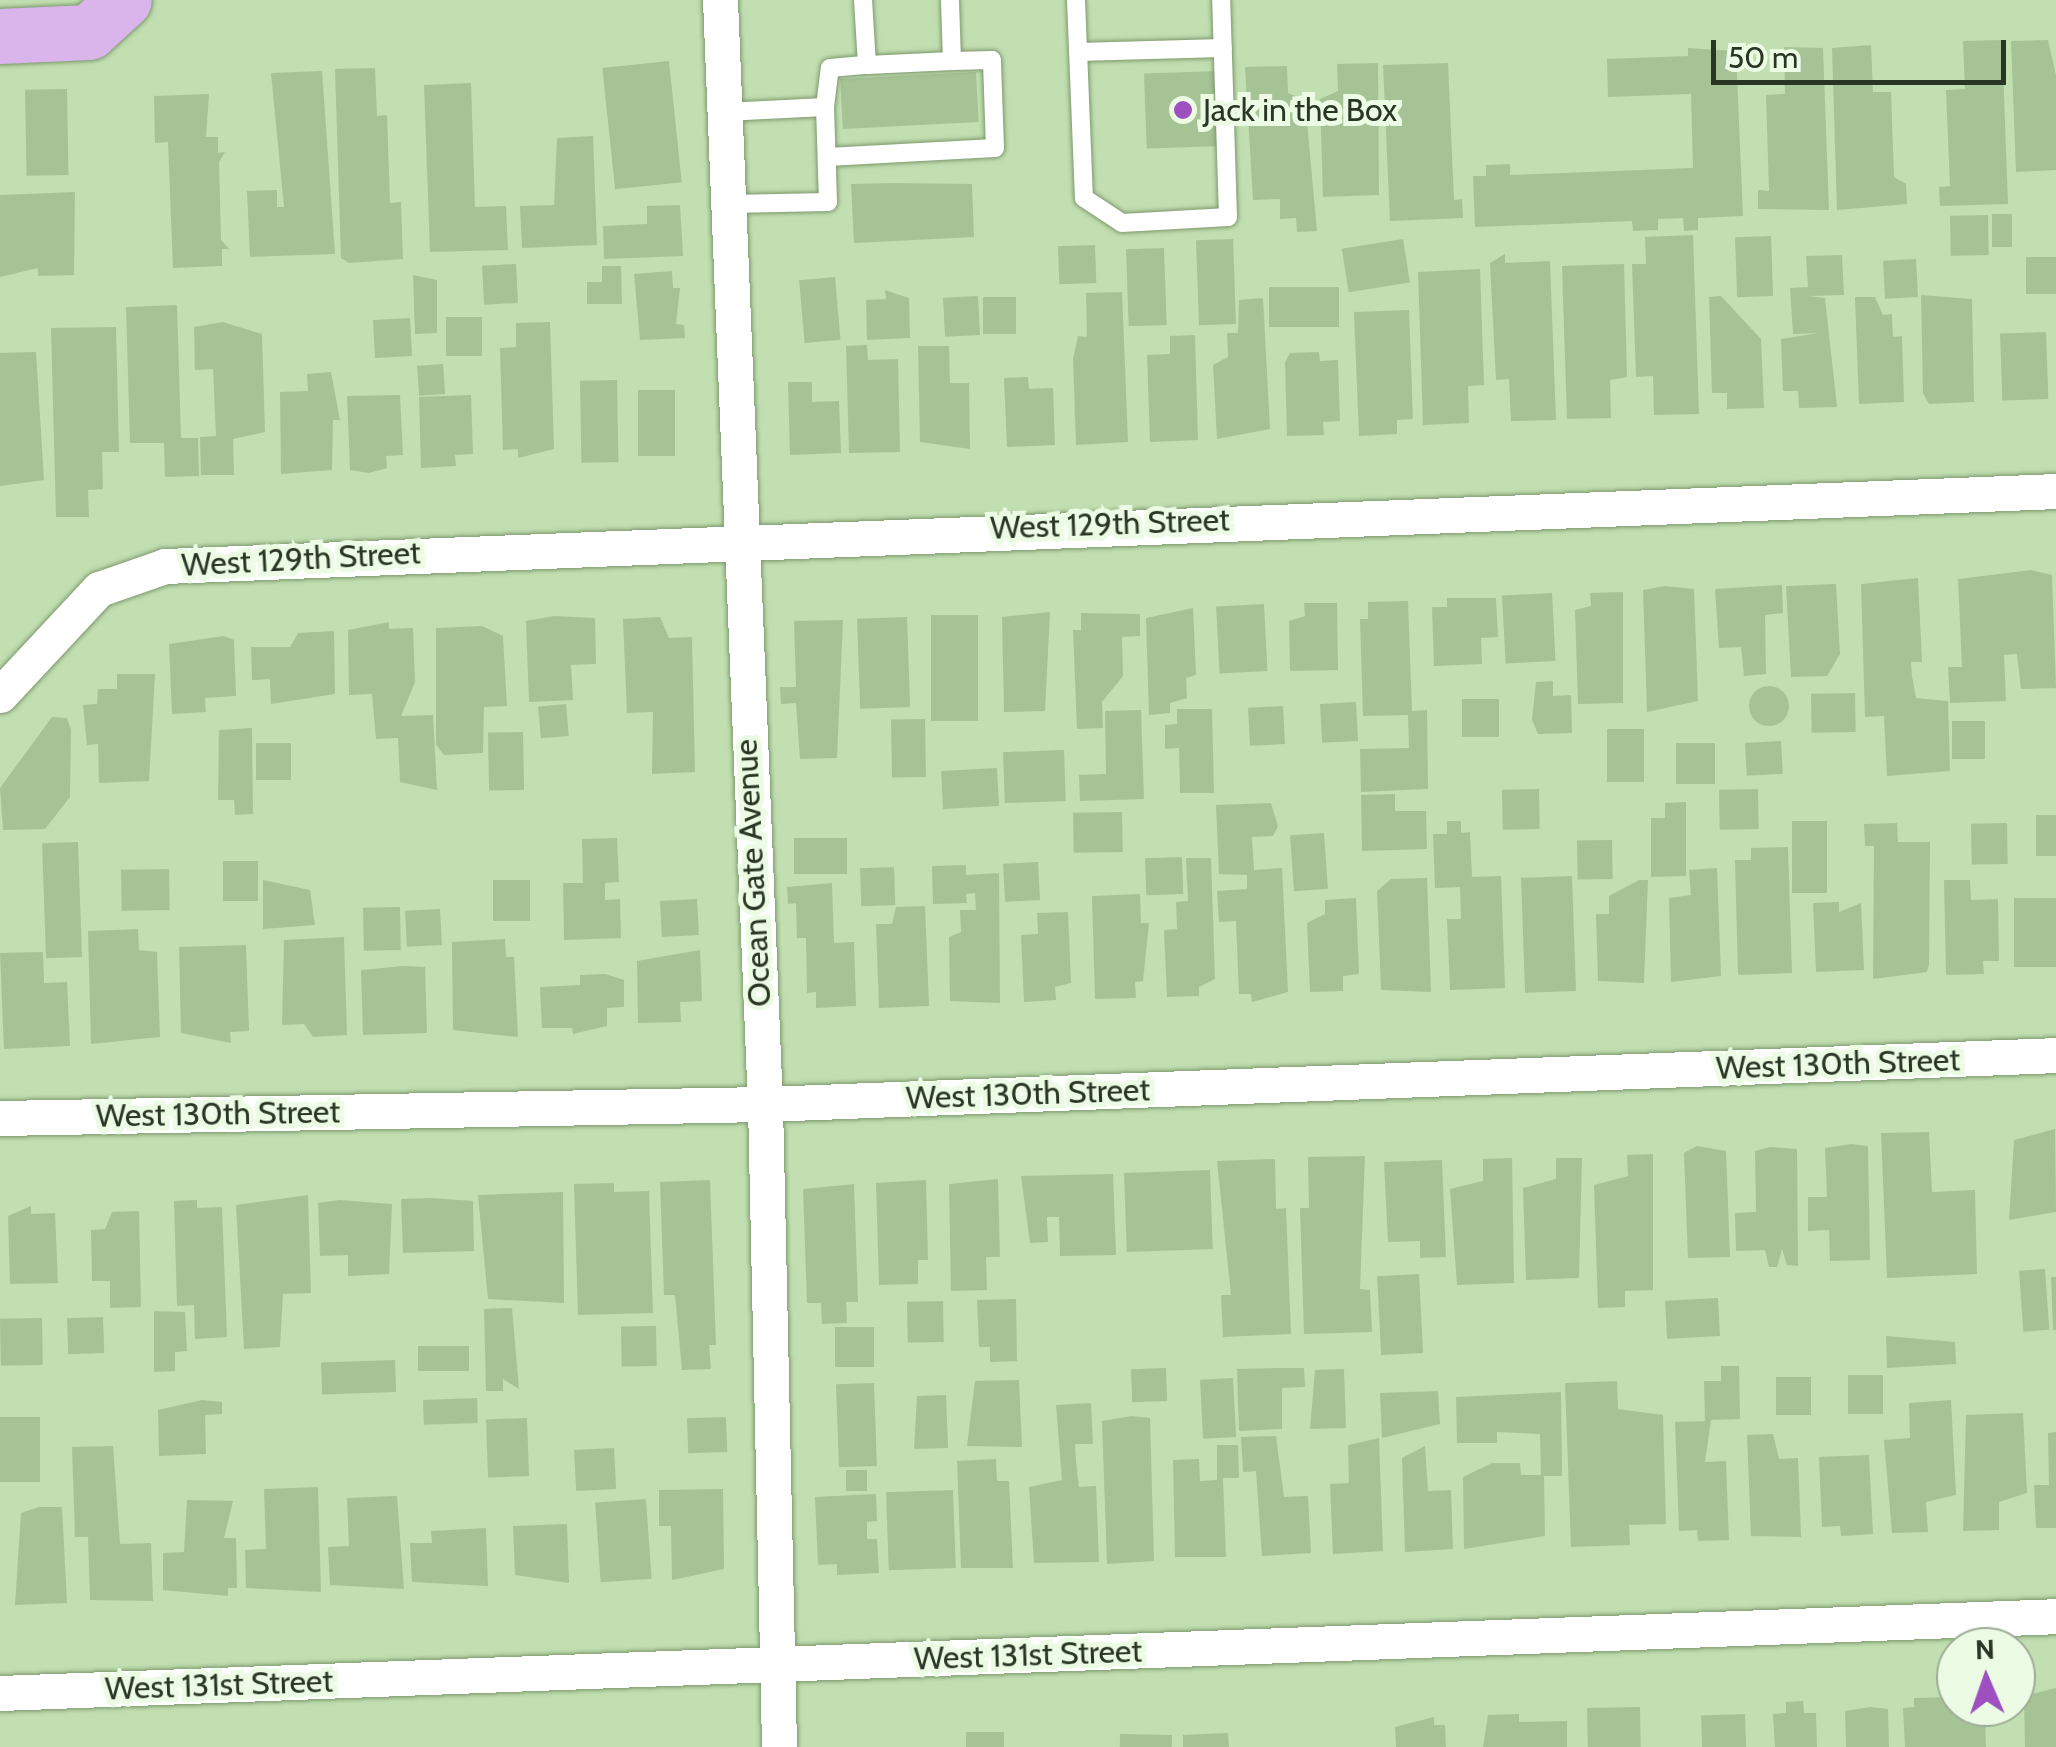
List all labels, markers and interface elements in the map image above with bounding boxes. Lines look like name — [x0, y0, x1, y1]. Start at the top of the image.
scale bar — [1716, 20, 2011, 82]
text: 50 m — [1728, 39, 1798, 76]
place label: Jack in the Box — [1203, 91, 1397, 129]
marker: Jack in the Box — [1172, 99, 1194, 121]
street label: West 129th Street — [990, 501, 1230, 547]
street label: West 129th Street — [180, 534, 422, 584]
street label: Ocean Gate Avenue — [727, 738, 779, 1008]
street label: West 130th Street — [1715, 1041, 1961, 1087]
street label: West 130th Street — [905, 1071, 1151, 1117]
street label: West 130th Street — [96, 1093, 340, 1135]
north arrow — [1936, 1627, 2036, 1727]
street label: West 131st Street — [913, 1632, 1143, 1678]
text: N — [1975, 1632, 1996, 1666]
street label: West 131st Street — [104, 1662, 334, 1708]

